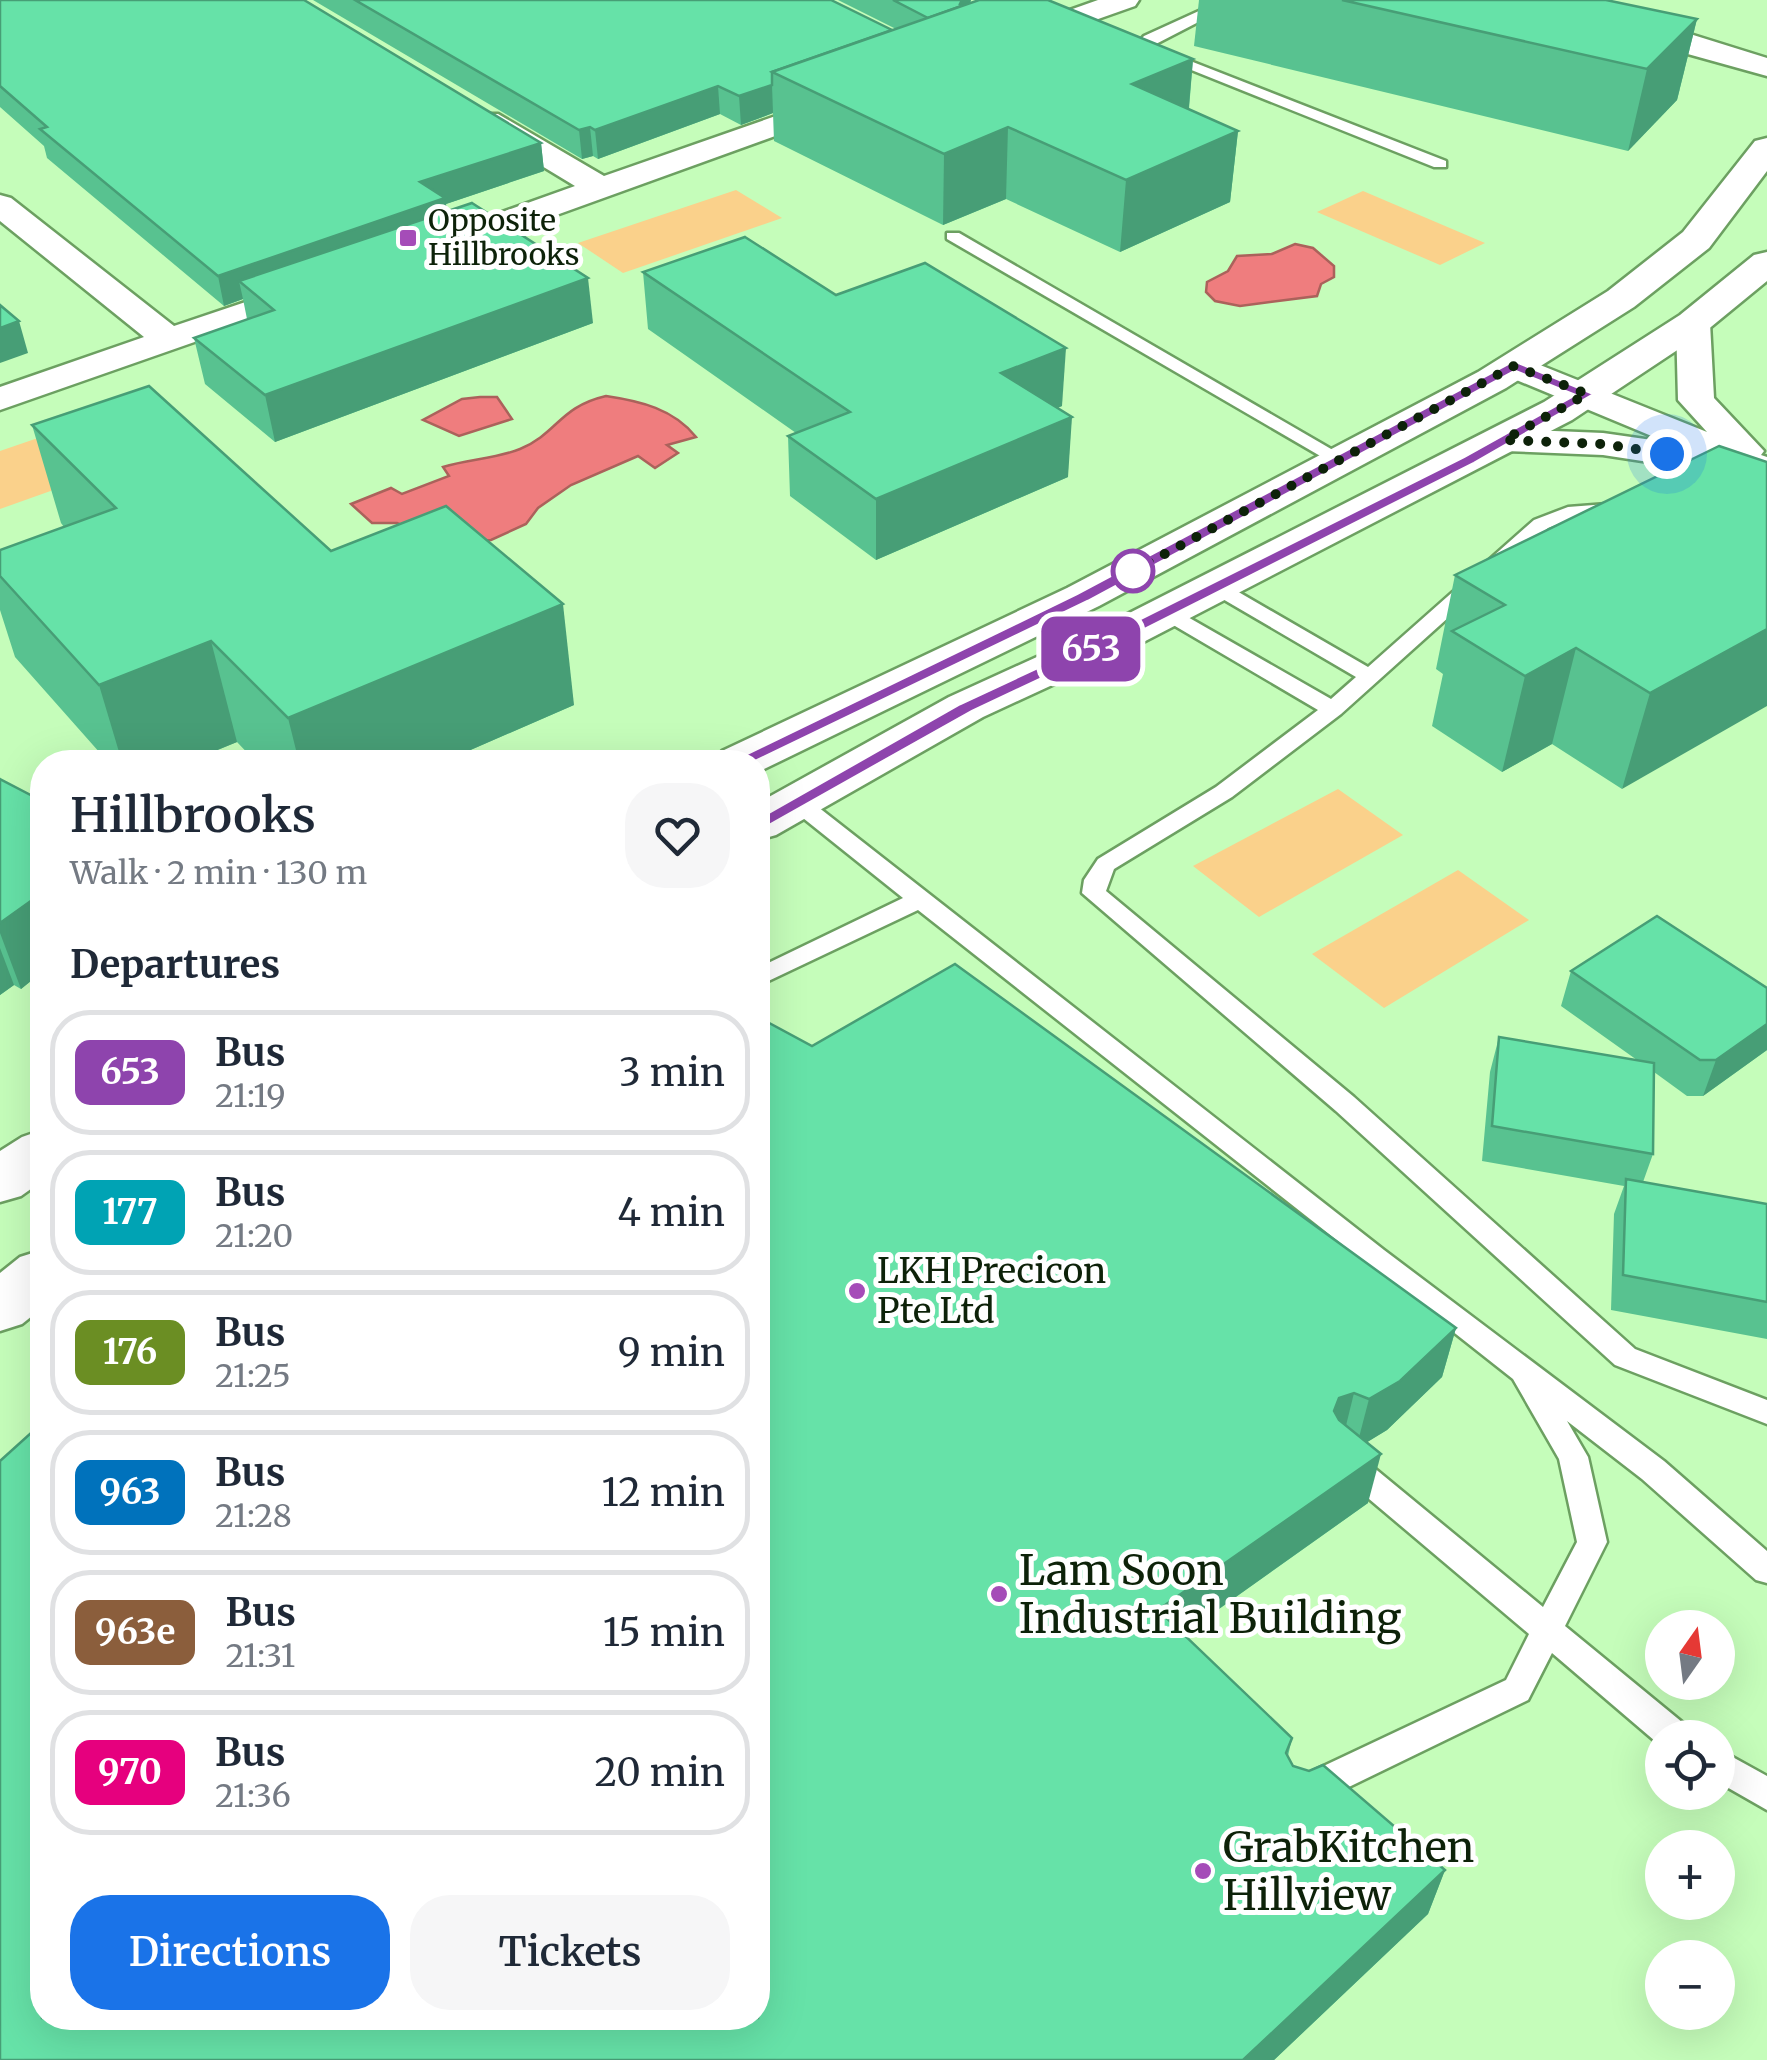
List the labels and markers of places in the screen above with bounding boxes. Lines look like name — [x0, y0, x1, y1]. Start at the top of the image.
place label: Opposite Hillbrooks — [428, 201, 580, 273]
marker: Opposite Hillbrooks — [397, 227, 419, 249]
unlabelled marker — [1112, 550, 1154, 592]
place label: LKH Precicon Pte Ltd — [877, 1249, 1106, 1333]
marker: LKH Precicon Pte Ltd — [846, 1280, 868, 1302]
place label: Lam Soon Industrial Building — [1019, 1544, 1401, 1645]
marker: Lam Soon Industrial Building — [988, 1583, 1010, 1605]
place label: GrabKitchen Hillview — [1223, 1821, 1474, 1921]
marker: GrabKitchen Hillview — [1192, 1860, 1214, 1882]

